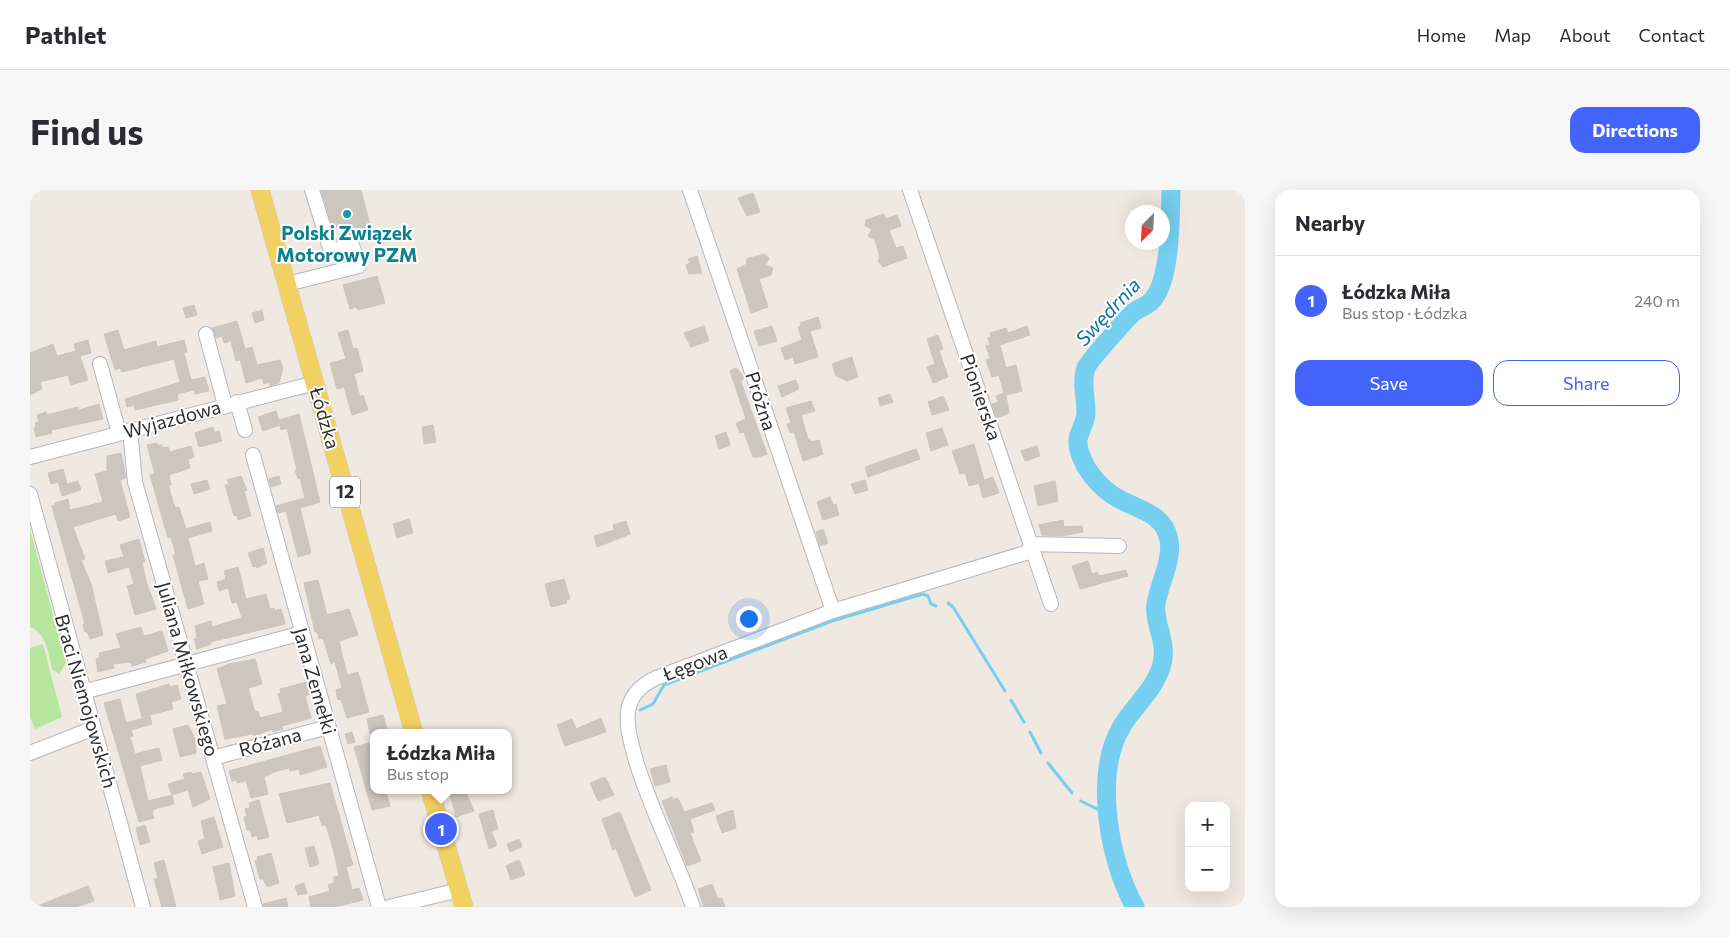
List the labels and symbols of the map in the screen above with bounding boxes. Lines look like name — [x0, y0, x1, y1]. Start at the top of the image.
north arrow — [1125, 205, 1170, 250]
marker: Polski Związek Motorowy PZM — [341, 208, 353, 220]
place label: Polski Związek Motorowy PZM — [277, 221, 417, 266]
water label: Swędrnia — [1070, 272, 1145, 350]
street label: Pionierska — [956, 351, 1007, 443]
street label: Próżna — [741, 368, 782, 433]
street label: Łódzka — [305, 383, 345, 451]
street label: Wyjazdowa — [121, 394, 223, 443]
road number: 12 — [330, 476, 360, 508]
street label: Juliana Miłkowskiego — [153, 579, 224, 759]
your location — [736, 606, 762, 632]
street label: Braci Niemojowskich — [51, 611, 122, 790]
street label: Jana Zemełki — [289, 625, 342, 737]
street label: Łęgowa — [658, 640, 730, 686]
street label: Różana — [236, 722, 304, 761]
pin: 1 — [425, 810, 457, 848]

